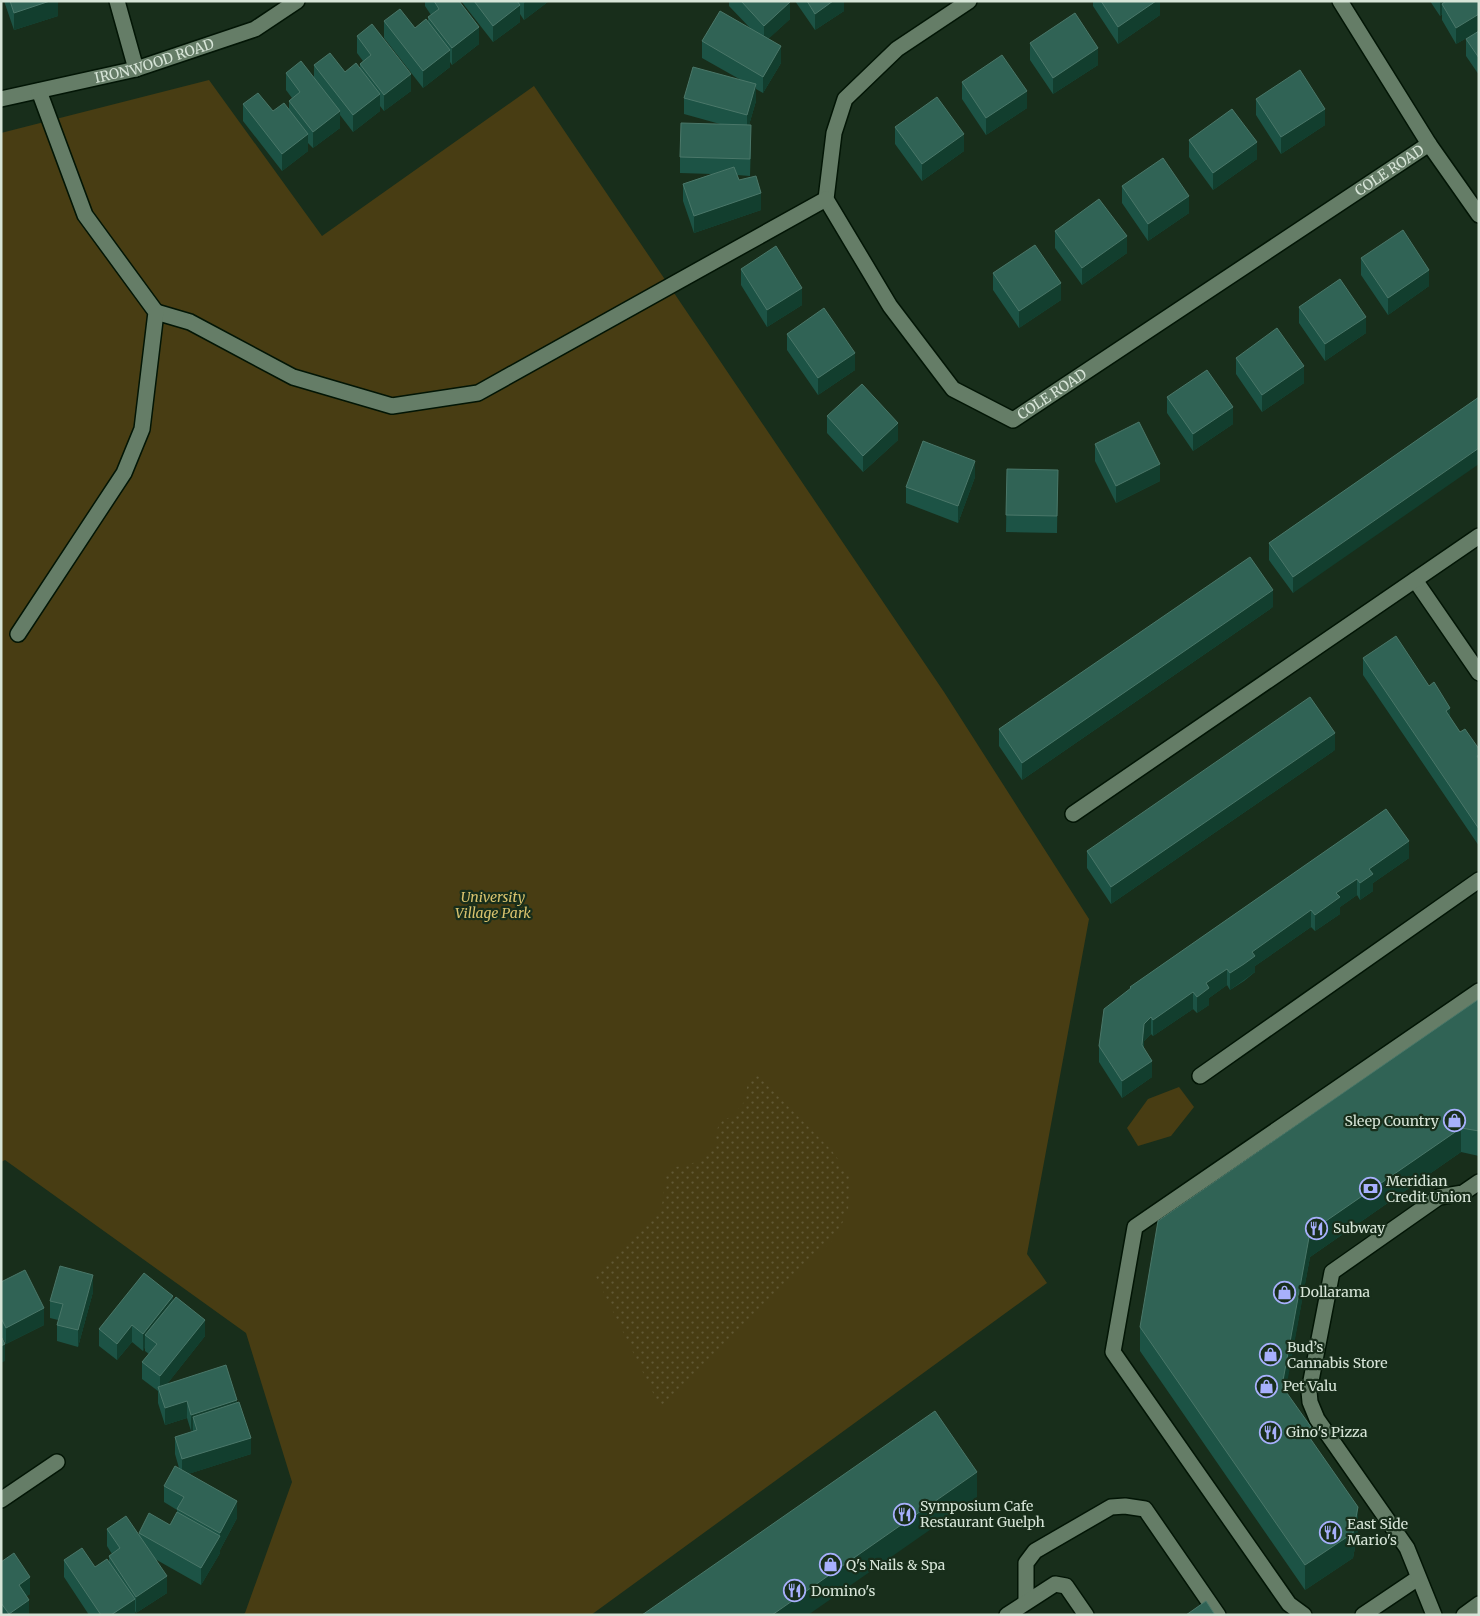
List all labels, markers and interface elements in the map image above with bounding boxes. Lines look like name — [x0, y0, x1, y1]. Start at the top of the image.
street label: IRONWOOD ROAD — [93, 34, 217, 87]
street label: COLE ROAD — [1351, 141, 1428, 200]
street label: COLE ROAD — [1014, 364, 1090, 424]
park label: University Village Park — [455, 888, 531, 922]
shop icon: Sleep Country — [1443, 1109, 1467, 1133]
place label: Sleep Country — [1345, 1112, 1440, 1130]
place label: Meridian Credit Union — [1386, 1172, 1471, 1206]
bank icon: Meridian Credit Union — [1358, 1177, 1382, 1201]
restaurant icon: Subway — [1305, 1216, 1329, 1240]
place label: Subway — [1333, 1219, 1386, 1237]
shop icon: Dollarama — [1272, 1280, 1296, 1304]
place label: Dollarama — [1300, 1283, 1371, 1301]
place label: Bud’s Cannabis Store — [1287, 1338, 1388, 1372]
shop icon: Bud’s Cannabis Store — [1259, 1343, 1283, 1367]
shop icon: Pet Valu — [1255, 1374, 1279, 1398]
place label: Pet Valu — [1283, 1377, 1337, 1395]
restaurant icon: Gino's Pizza — [1258, 1420, 1282, 1444]
place label: Gino's Pizza — [1286, 1423, 1368, 1441]
place label: Symposium Cafe Restaurant Guelph — [920, 1497, 1045, 1531]
restaurant icon: Symposium Cafe Restaurant Guelph — [892, 1502, 916, 1526]
place label: East Side Mario's — [1347, 1515, 1408, 1549]
restaurant icon: East Side Mario's — [1319, 1520, 1343, 1544]
shop icon: Q's Nails & Spa — [818, 1553, 842, 1577]
place label: Q's Nails & Spa — [846, 1556, 946, 1574]
restaurant icon: Domino's — [783, 1579, 807, 1603]
place label: Domino's — [811, 1582, 876, 1600]

